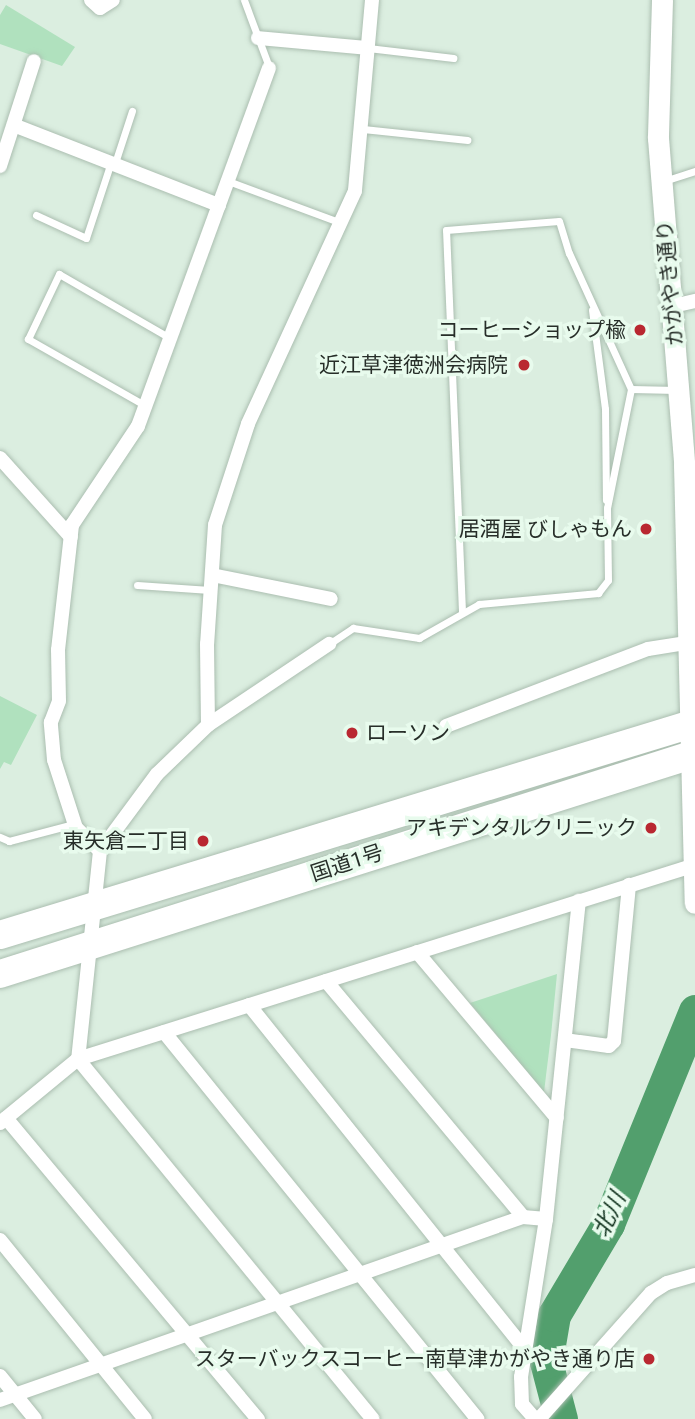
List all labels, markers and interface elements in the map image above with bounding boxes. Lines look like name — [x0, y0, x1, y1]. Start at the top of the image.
street label: かがやき通り — [652, 219, 688, 347]
place label: コーヒーショップ楡 — [437, 317, 626, 343]
marker: コーヒーショップ楡 — [632, 322, 648, 338]
place label: 近江草津徳洲会病院 — [319, 352, 508, 378]
marker: 近江草津徳洲会病院 — [514, 355, 534, 375]
place label: 居酒屋 びしゃもん — [459, 516, 632, 542]
marker: 居酒屋 びしゃもん — [638, 521, 654, 537]
place label: ローソン — [366, 720, 450, 746]
marker: ローソン — [344, 725, 360, 741]
place label: アキデンタルクリニック — [406, 815, 637, 841]
marker: アキデンタルクリニック — [643, 820, 659, 836]
place label: 東矢倉二丁目 — [63, 828, 189, 854]
marker: 東矢倉二丁目 — [195, 833, 211, 849]
street label: 国道1号 — [308, 839, 386, 887]
water label: 北川 — [588, 1188, 632, 1242]
place label: スターバックスコーヒー南草津かがやき通り店 — [194, 1346, 635, 1372]
marker: スターバックスコーヒー南草津かがやき通り店 — [641, 1351, 657, 1367]

